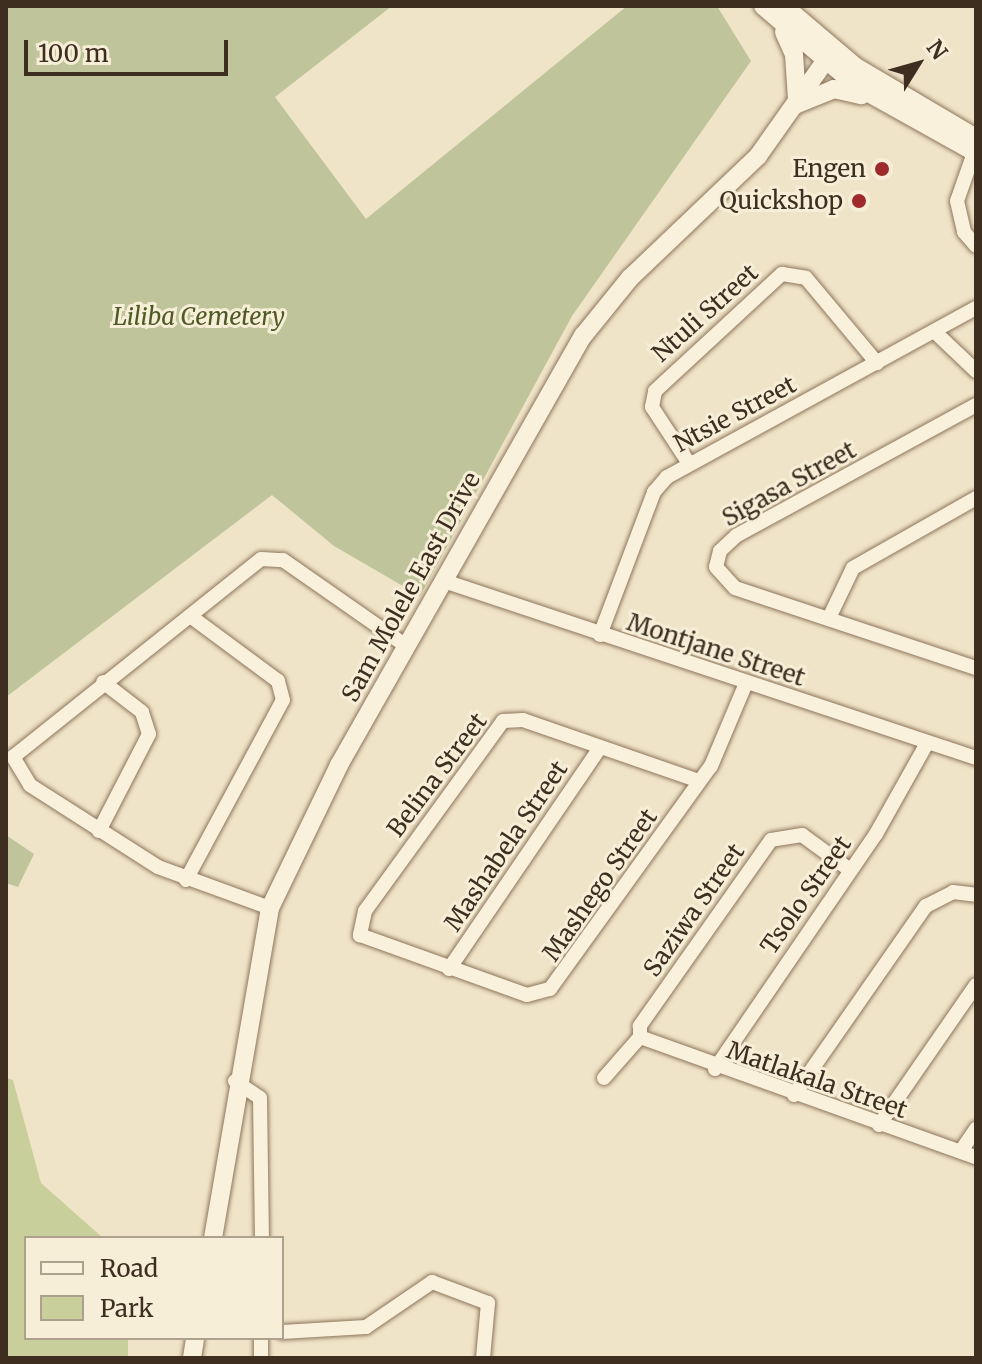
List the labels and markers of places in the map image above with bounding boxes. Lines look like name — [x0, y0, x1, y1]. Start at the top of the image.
place label: Engen — [792, 155, 866, 183]
marker: Engen — [873, 160, 891, 178]
place label: Quickshop — [720, 187, 843, 215]
marker: Quickshop — [850, 192, 868, 210]

